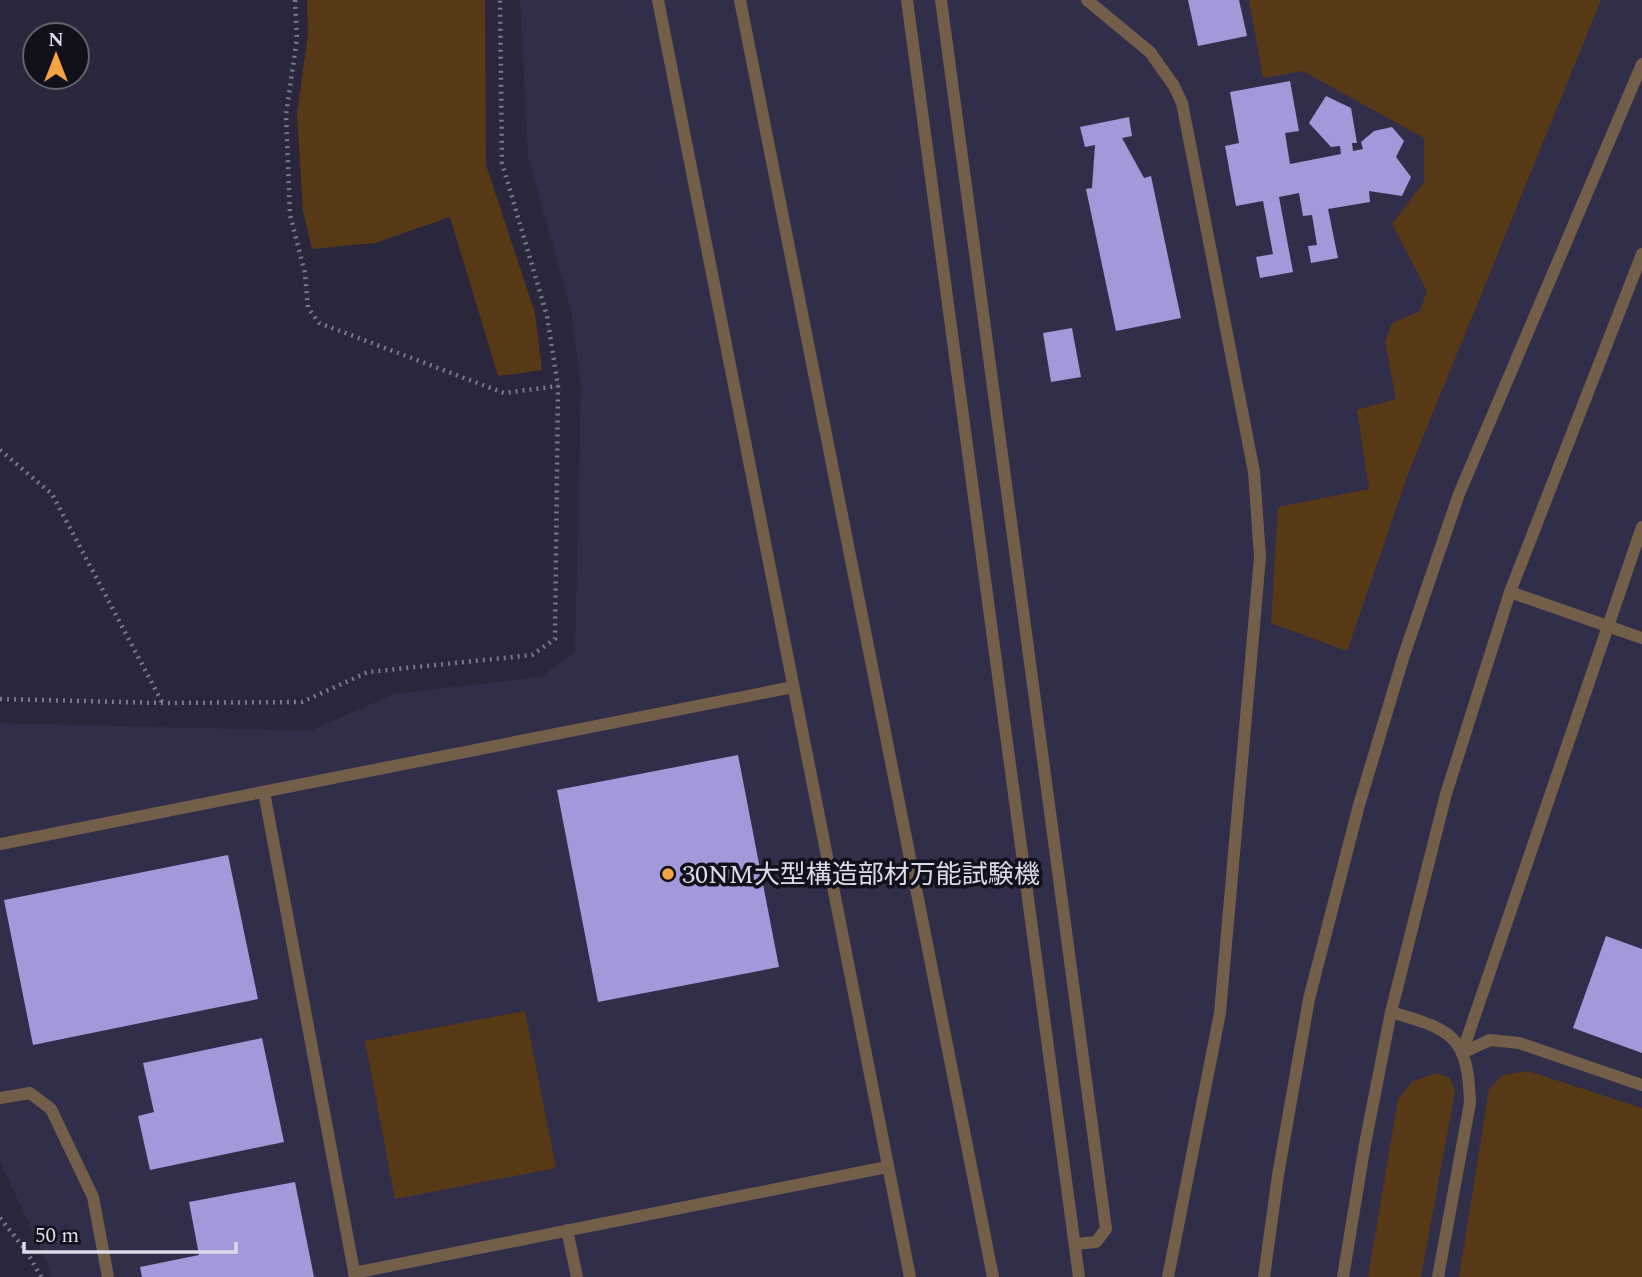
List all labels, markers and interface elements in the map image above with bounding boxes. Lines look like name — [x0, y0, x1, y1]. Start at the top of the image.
north arrow — [21, 21, 91, 91]
text: N — [48, 26, 64, 55]
place label: 30NM大型構造部材万能試験機 — [682, 855, 1040, 895]
marker: 30NM大型構造部材万能試験機 — [660, 866, 676, 882]
scale bar — [24, 1210, 236, 1254]
text: 50 m — [35, 1220, 79, 1252]

